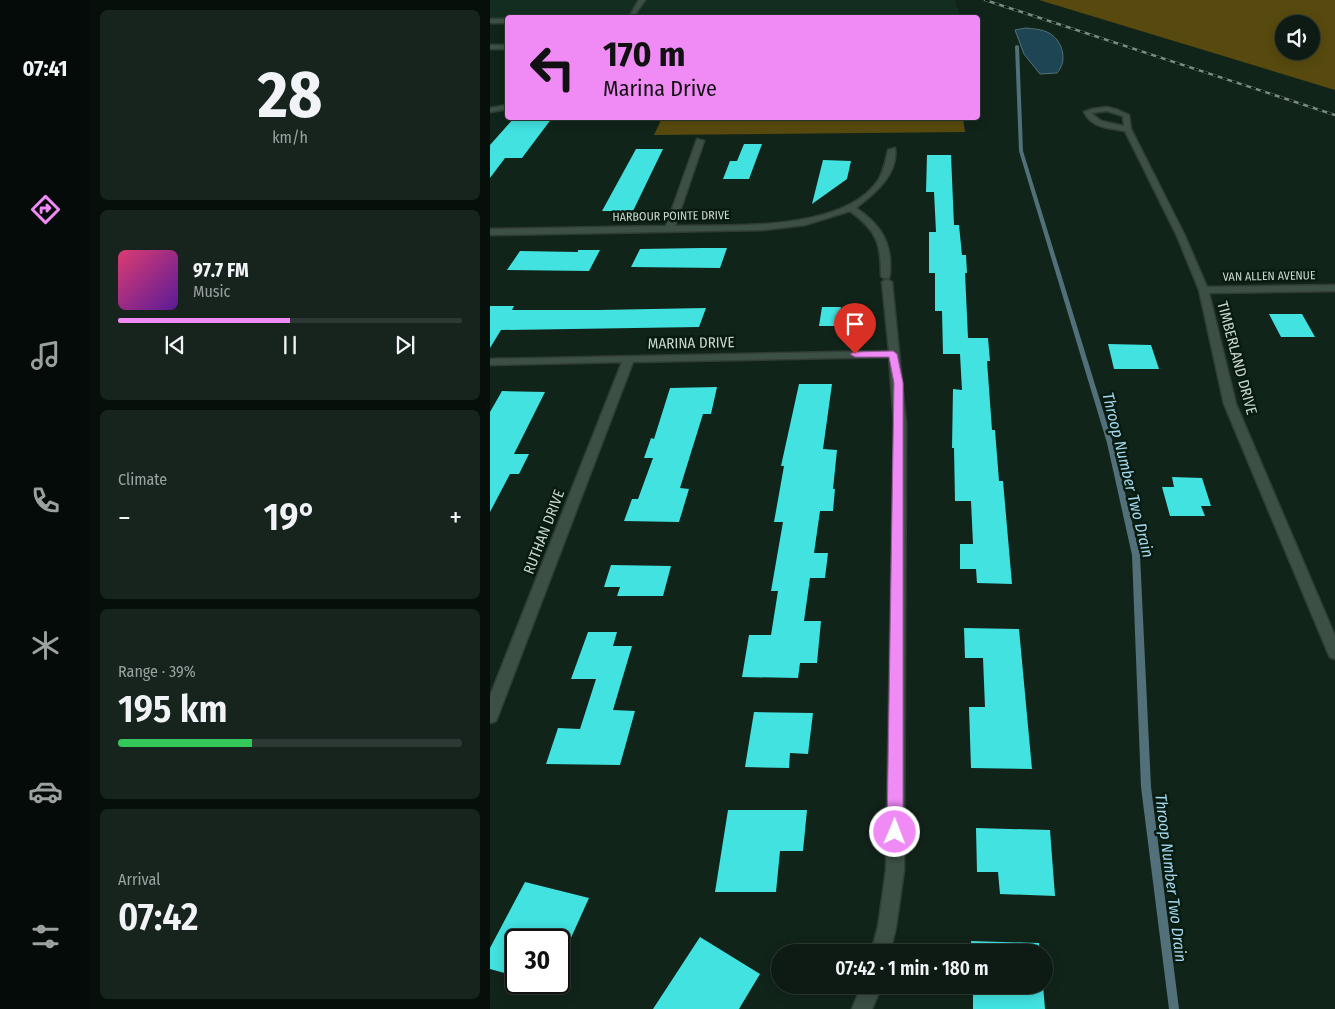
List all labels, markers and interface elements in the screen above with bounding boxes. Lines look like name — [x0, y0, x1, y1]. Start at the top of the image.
map controls — [1275, 15, 1320, 60]
button: sound — [1275, 15, 1320, 60]
text: 170 m — [603, 33, 686, 75]
icon: left — [520, 35, 585, 100]
text: 07:41 — [22, 55, 68, 82]
text: 28 — [258, 56, 322, 134]
text: Marina Drive — [603, 75, 717, 102]
text: km/h — [272, 128, 308, 147]
icon: directions — [28, 192, 63, 227]
street label: HARBOUR POINTE DRIVE — [612, 208, 730, 224]
text: 97.7 FM — [193, 259, 249, 282]
street label: VAN ALLEN AVENUE — [1222, 268, 1316, 284]
text: Music — [193, 282, 230, 301]
street label: TIMBERLAND DRIVE — [1213, 299, 1261, 417]
pin — [834, 303, 876, 354]
icon: arrive — [841, 310, 869, 338]
icon: previous — [161, 331, 189, 359]
icon: pause — [276, 331, 304, 359]
icon: next — [391, 331, 419, 359]
street label: MARINA DRIVE — [648, 333, 734, 353]
icon: music — [28, 338, 63, 373]
water label: Throop Number Two Drain — [1098, 390, 1158, 560]
text: Climate — [118, 470, 167, 489]
icon: phone — [28, 483, 63, 518]
street label: RUTHAN DRIVE — [520, 487, 568, 577]
text: 19° — [263, 494, 316, 540]
text: − — [118, 501, 131, 534]
text: + — [449, 501, 462, 534]
icon: climate — [28, 628, 63, 663]
text: Range · 39% — [118, 662, 196, 681]
text: 195 km — [118, 686, 228, 732]
icon: car — [28, 774, 63, 809]
water label: Throop Number Two Drain — [1151, 793, 1191, 963]
position arrow — [868, 805, 920, 857]
text: Arrival — [118, 870, 160, 889]
text: 07:42 — [118, 894, 198, 940]
icon: filters — [28, 919, 63, 954]
speed limit sign: 30 — [505, 929, 570, 994]
text: 07:42 · 1 min · 180 m — [835, 957, 989, 980]

